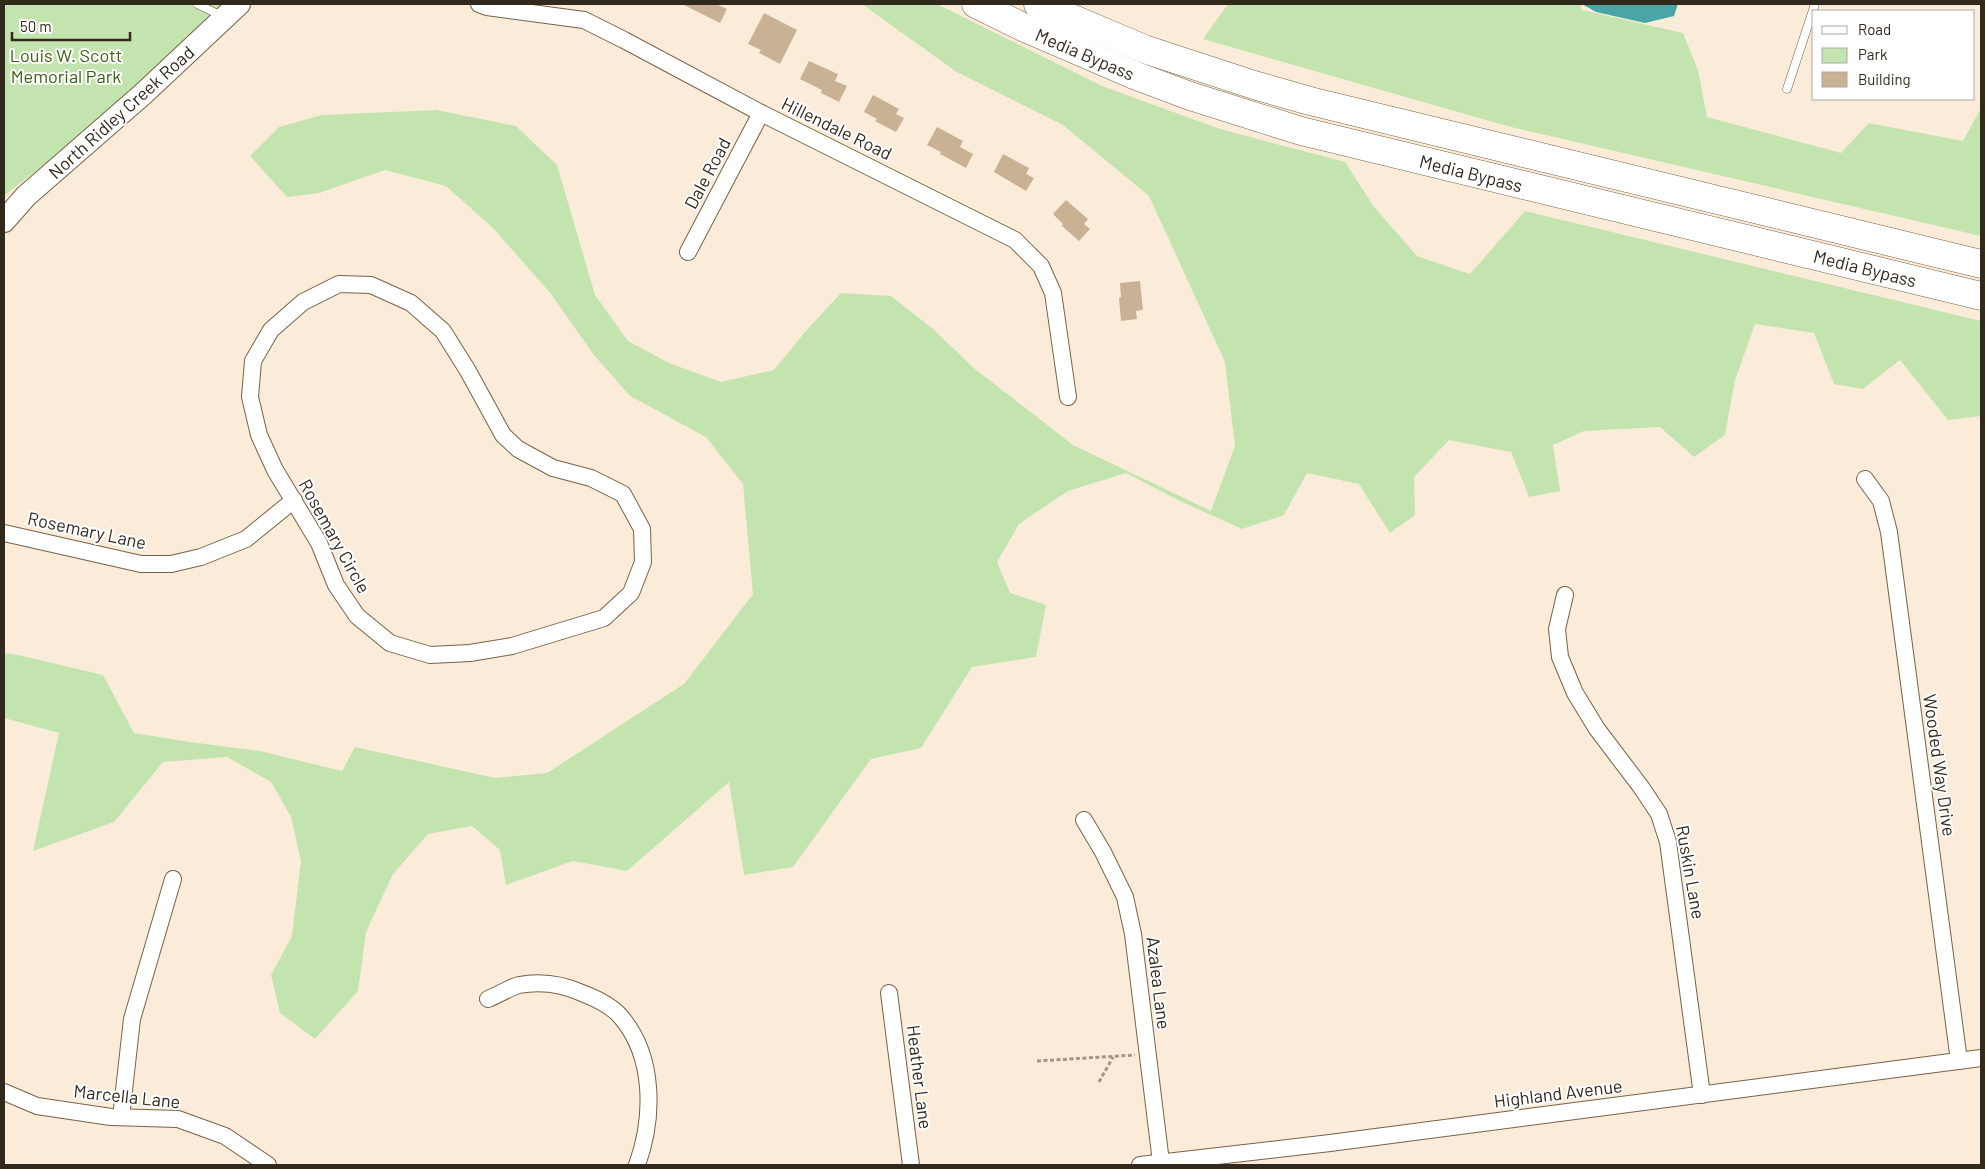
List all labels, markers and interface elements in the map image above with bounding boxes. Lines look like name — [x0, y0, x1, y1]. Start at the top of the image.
scale bar — [12, 10, 130, 42]
legend — [1812, 10, 1975, 100]
text: 50 m — [20, 17, 52, 35]
text: Road — [1858, 20, 1891, 38]
street label: Media Bypass — [1032, 23, 1138, 85]
street label: North Ridley Creek Road — [44, 41, 198, 183]
park label: Louis W. Scott Memorial Park — [10, 44, 122, 87]
text: Park — [1858, 45, 1888, 63]
text: Building — [1858, 70, 1911, 88]
street label: Hillendale Road — [778, 92, 896, 164]
street label: Dale Road — [679, 134, 735, 212]
street label: Media Bypass — [1417, 150, 1525, 196]
street label: Media Bypass — [1811, 245, 1919, 291]
street label: Rosemary Circle — [295, 475, 375, 597]
street label: Rosemary Lane — [26, 507, 148, 553]
street label: Wooded Way Drive — [1919, 692, 1961, 838]
street label: Ruskin Lane — [1672, 823, 1710, 921]
street label: Azalea Lane — [1142, 935, 1176, 1031]
street label: Heather Lane — [903, 1024, 937, 1130]
street label: Highland Avenue — [1493, 1074, 1623, 1112]
street label: Marcella Lane — [73, 1079, 181, 1113]

